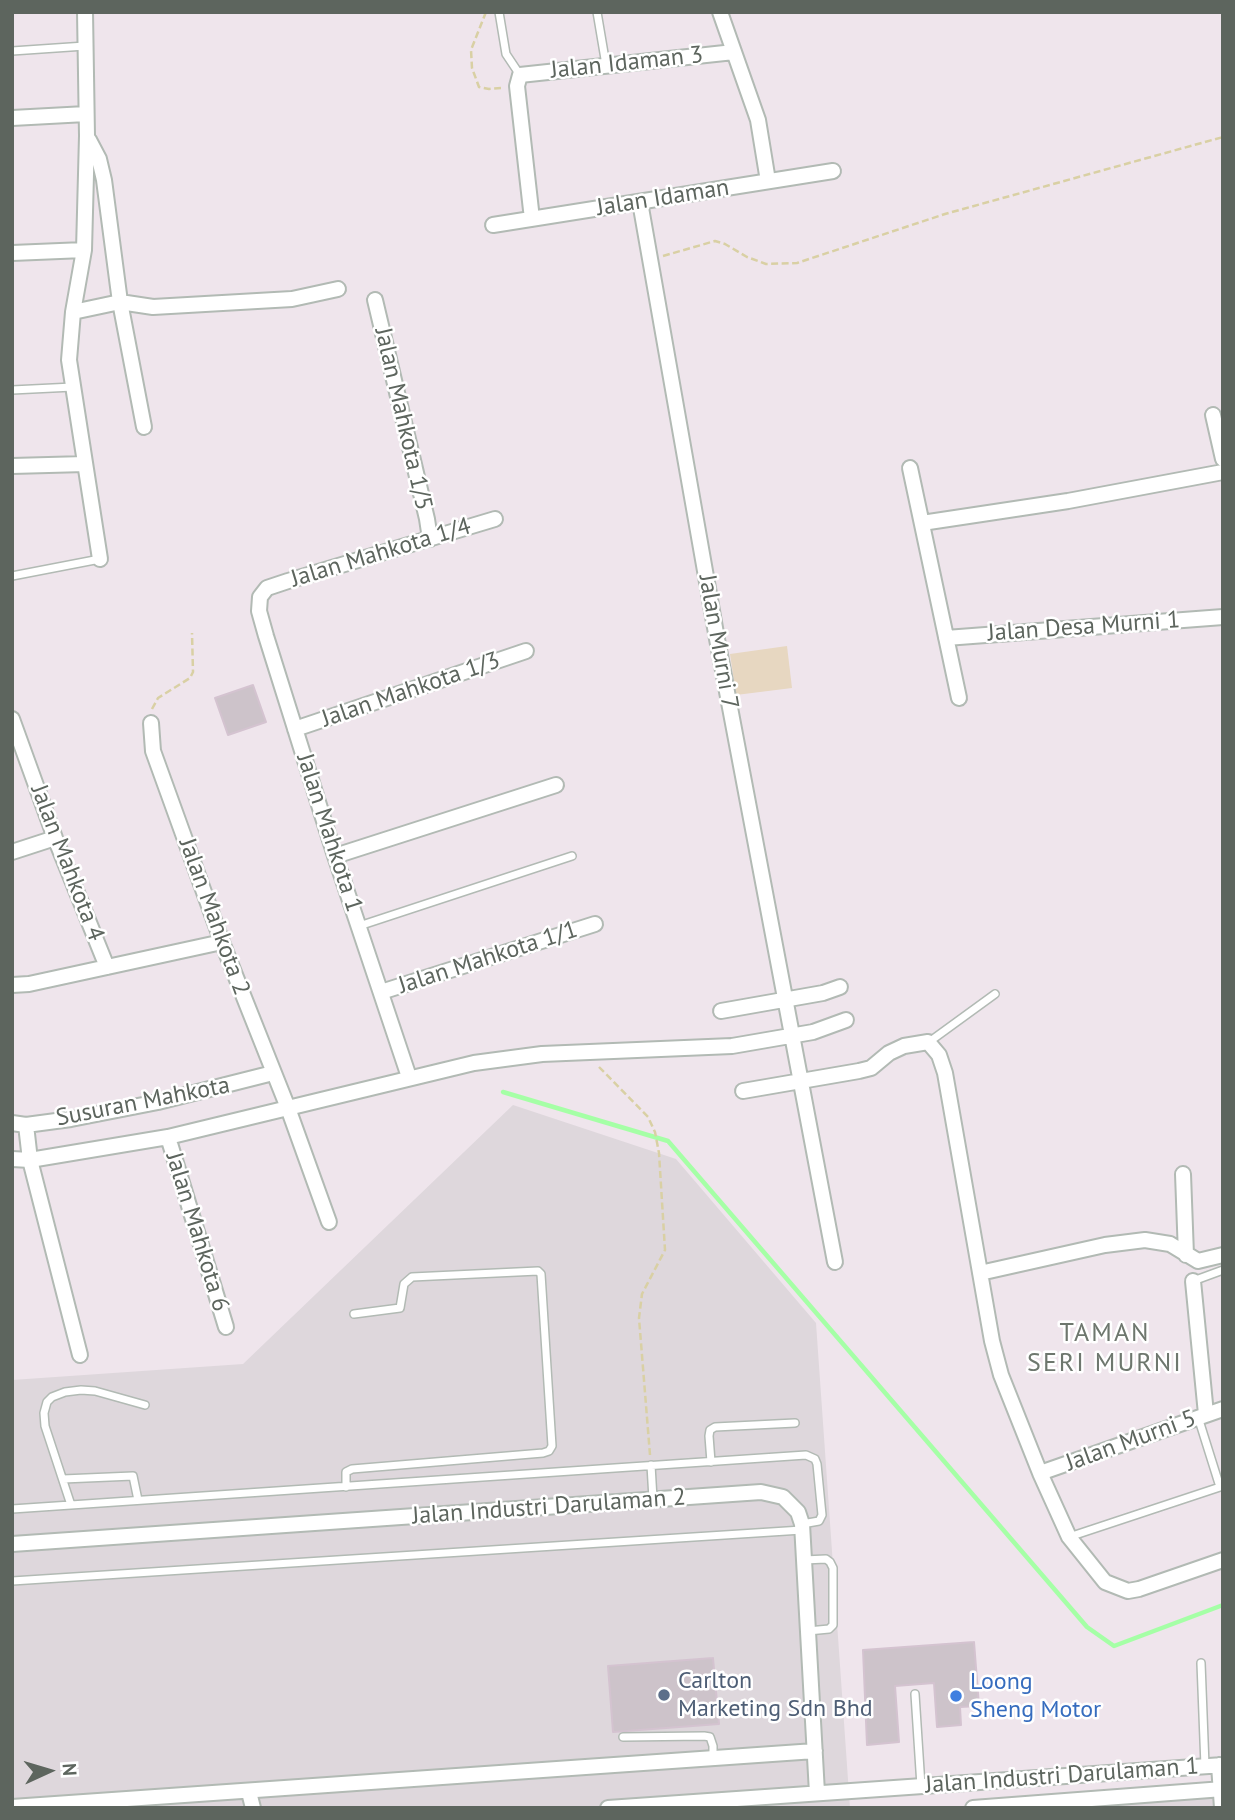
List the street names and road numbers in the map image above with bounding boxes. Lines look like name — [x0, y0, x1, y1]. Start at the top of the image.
street label: Jalan Idaman 3 — [549, 41, 705, 85]
street label: Jalan Idaman — [595, 173, 731, 223]
street label: Jalan Mahkota 1/5 — [368, 325, 438, 513]
street label: Jalan Mahkota 1/4 — [288, 512, 474, 594]
street label: Jalan Murni 7 — [692, 572, 744, 712]
street label: Jalan Desa Murni 1 — [987, 606, 1181, 648]
street label: Jalan Mahkota 1/3 — [318, 646, 504, 734]
street label: Jalan Mahkota 1 — [290, 750, 368, 916]
street label: Jalan Mahkota 4 — [24, 781, 110, 945]
street label: Jalan Mahkota 2 — [172, 835, 256, 999]
street label: Jalan Mahkota 1/1 — [395, 915, 581, 1001]
street label: Susuran Mahkota — [54, 1071, 232, 1133]
street label: Jalan Mahkota 6 — [159, 1149, 235, 1315]
street label: Jalan Murni 5 — [1062, 1404, 1200, 1478]
street label: Jalan Industri Darulaman 2 — [411, 1483, 687, 1531]
street label: Jalan Industri Darulaman 1 — [924, 1752, 1200, 1800]

